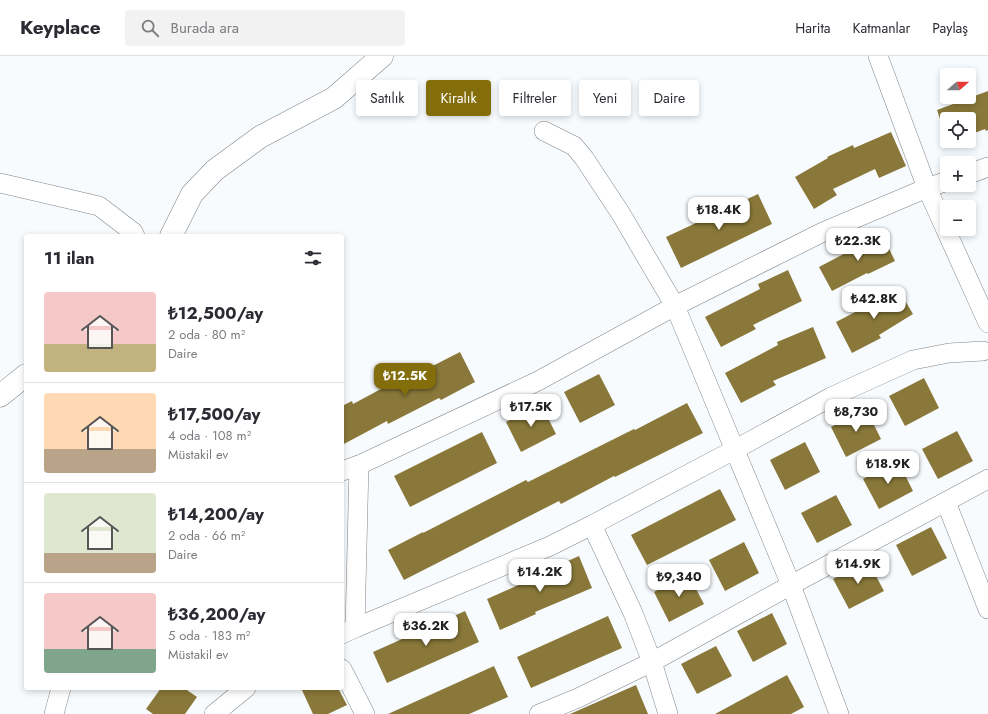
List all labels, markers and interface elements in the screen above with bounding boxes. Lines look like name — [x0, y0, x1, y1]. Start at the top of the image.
search box — [125, 10, 405, 46]
text: Keyplace — [20, 14, 101, 41]
icon: search — [139, 17, 161, 39]
text: Burada ara — [171, 17, 239, 39]
text: Harita — [795, 18, 831, 38]
text: Katmanlar — [853, 18, 910, 38]
text: Paylaş — [932, 18, 968, 38]
north arrow — [940, 68, 976, 104]
map controls — [940, 68, 976, 236]
chip: Satılık — [356, 80, 418, 116]
chip: Kiralık — [426, 80, 491, 116]
chip: Filtreler — [499, 80, 571, 116]
chip: Yeni — [579, 80, 631, 116]
chip: Daire — [639, 80, 699, 116]
button: locate — [940, 112, 976, 148]
button: + — [940, 156, 976, 192]
pin: ₺18.4K — [686, 197, 752, 231]
text: ₺18.4K — [697, 200, 741, 219]
button: − — [940, 200, 976, 236]
pin: ₺22.3K — [825, 228, 891, 262]
text: ₺22.3K — [835, 231, 881, 250]
text: 11 ilan — [44, 246, 95, 270]
icon: filters — [302, 247, 324, 269]
pin: ₺42.8K — [841, 286, 907, 320]
text: ₺42.8K — [851, 289, 897, 308]
text: ₺12,500/ay — [168, 301, 263, 325]
icon: home — [76, 308, 124, 356]
text: 2 oda · 80 m² — [168, 325, 245, 344]
text: Daire — [168, 344, 197, 363]
pin: ₺12.5K — [372, 363, 438, 397]
text: ₺12.5K — [383, 366, 427, 385]
pin: ₺17.5K — [498, 394, 564, 428]
text: ₺17.5K — [510, 397, 552, 416]
pin: ₺8,730 — [823, 399, 889, 433]
text: ₺17,500/ay — [168, 402, 260, 426]
text: ₺8,730 — [834, 402, 878, 421]
icon: home — [76, 409, 124, 457]
text: 4 oda · 108 m² — [168, 426, 251, 445]
text: Müstakil ev — [168, 445, 228, 464]
pin: ₺18.9K — [855, 451, 921, 485]
text: ₺18.9K — [866, 454, 910, 473]
text: ₺14,200/ay — [168, 502, 264, 526]
icon: home — [76, 509, 124, 557]
text: 2 oda · 66 m² — [168, 526, 245, 545]
text: Daire — [168, 545, 197, 564]
pin: ₺14.9K — [825, 551, 891, 585]
text: ₺14.9K — [835, 554, 881, 573]
pin: ₺14.2K — [507, 559, 573, 593]
text: ₺14.2K — [518, 562, 562, 581]
pin: ₺9,340 — [646, 564, 712, 598]
text: ₺9,340 — [656, 567, 702, 586]
text: ₺36,200/ay — [168, 602, 265, 626]
icon: home — [76, 609, 124, 657]
pin: ₺36.2K — [393, 613, 459, 647]
text: ₺36.2K — [403, 616, 449, 635]
text: 5 oda · 183 m² — [168, 626, 250, 645]
text: Müstakil ev — [168, 645, 228, 664]

